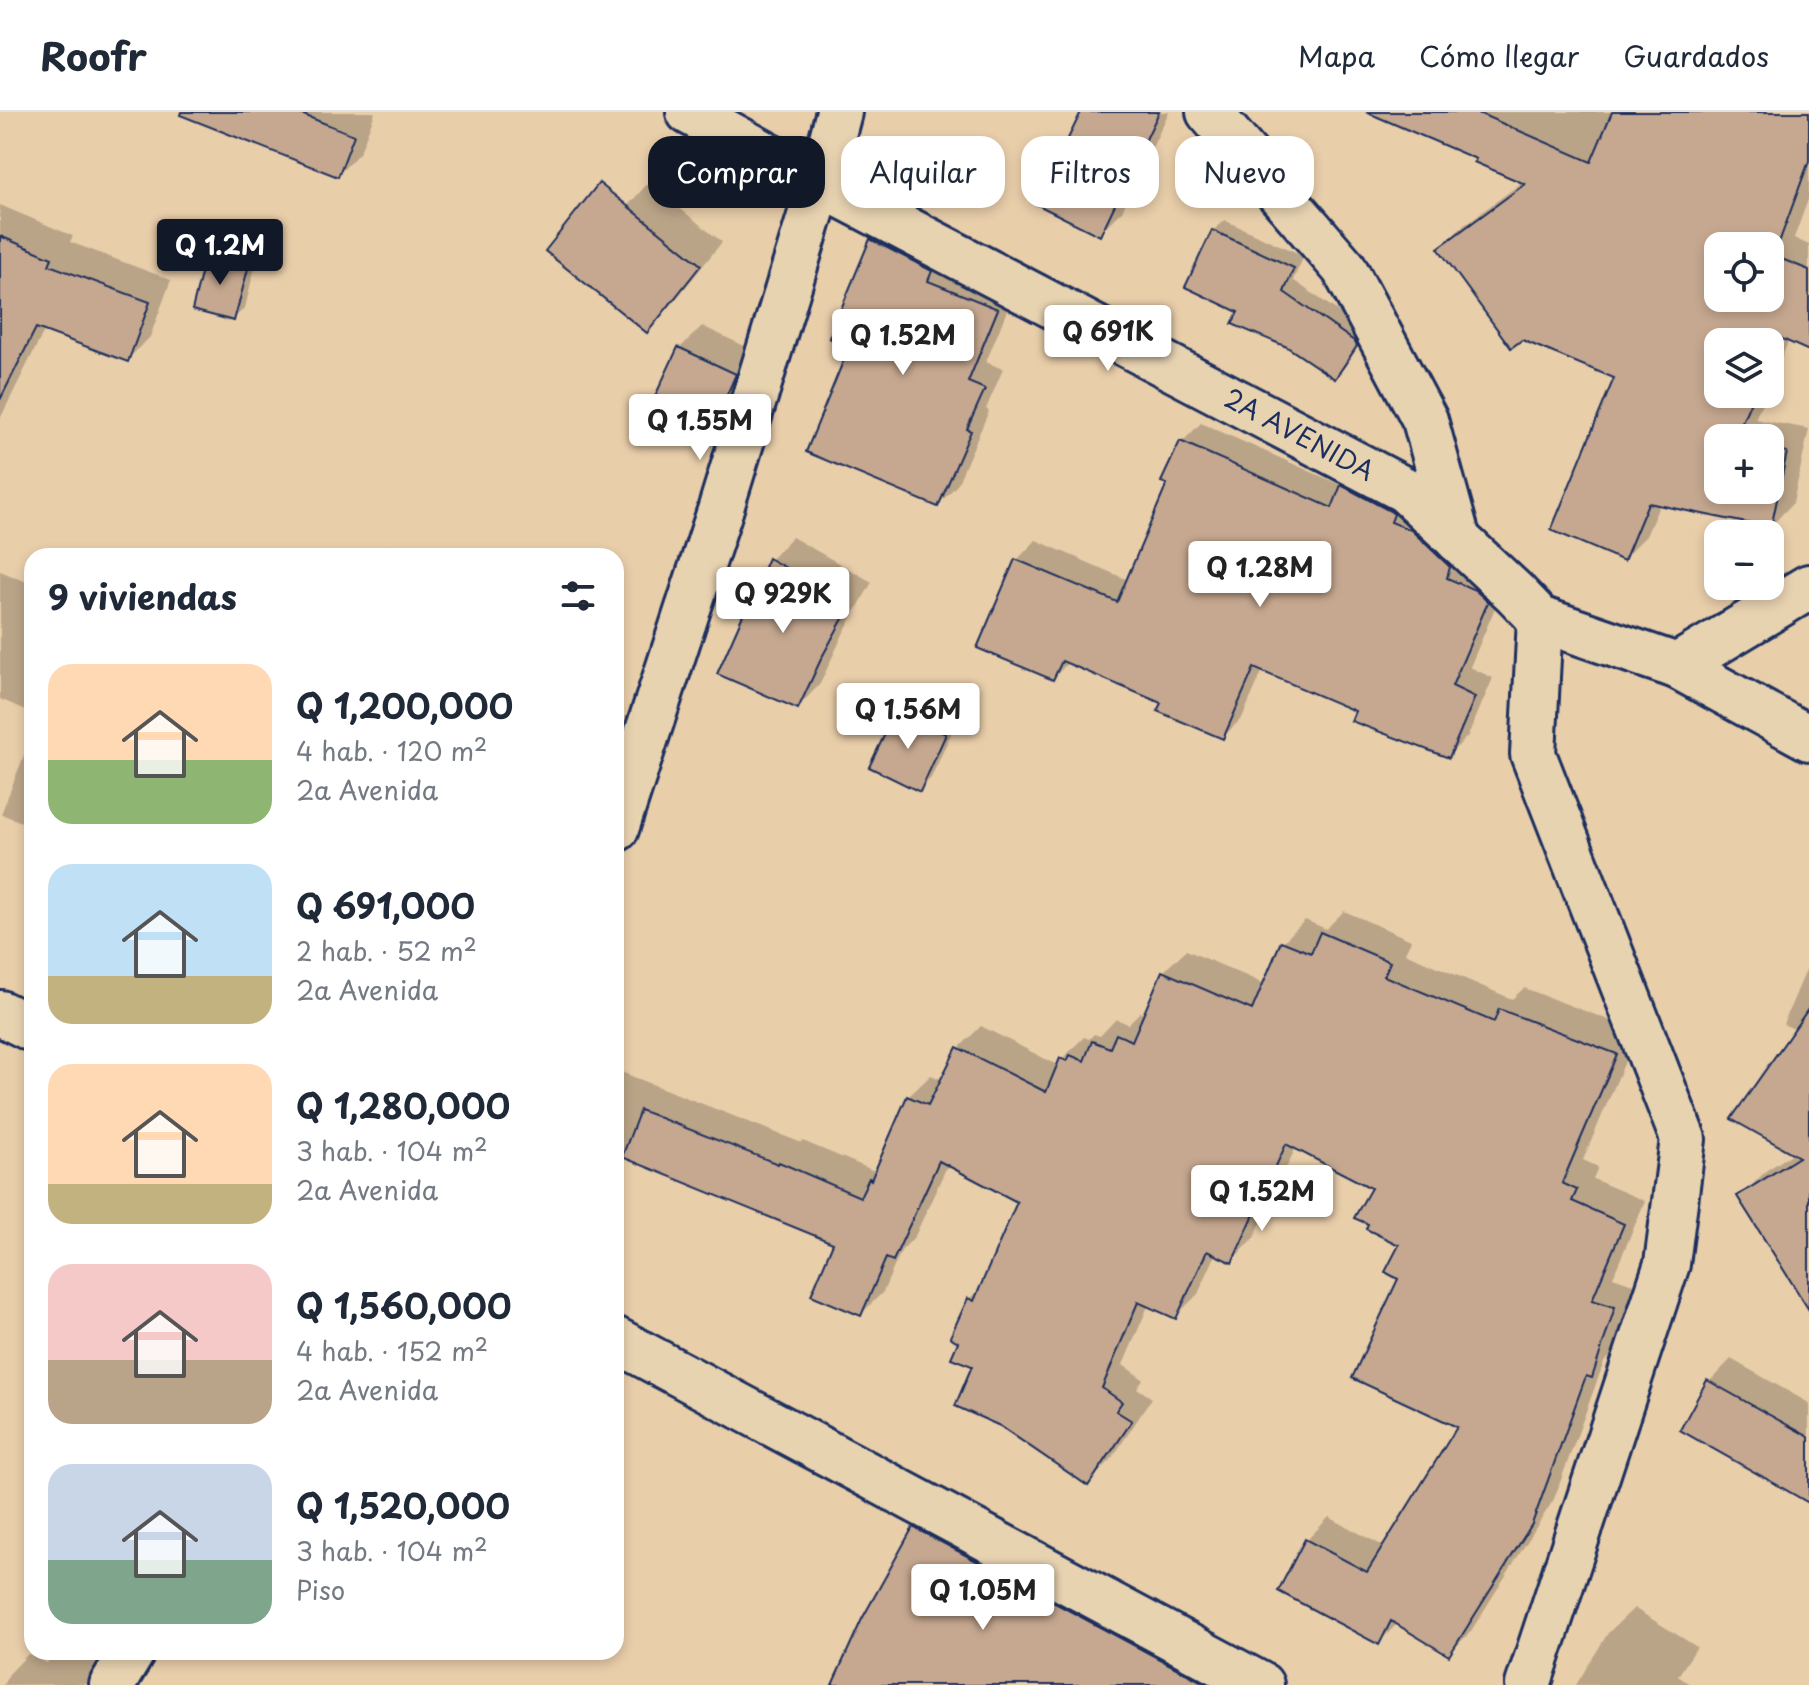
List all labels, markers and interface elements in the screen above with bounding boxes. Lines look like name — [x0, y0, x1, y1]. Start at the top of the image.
text: Roofr — [40, 27, 147, 84]
text: Mapa — [1298, 34, 1375, 77]
text: Cómo llegar — [1419, 34, 1579, 77]
text: Guardados — [1623, 34, 1769, 77]
chip: Comprar — [648, 136, 825, 208]
chip: Alquilar — [841, 136, 1005, 208]
chip: Filtros — [1021, 136, 1159, 208]
chip: Nuevo — [1175, 136, 1314, 208]
pin: Q 1.2M — [155, 219, 285, 287]
text: Q 1.2M — [175, 225, 265, 264]
map controls — [1704, 232, 1784, 600]
button: locate — [1704, 232, 1784, 312]
pin: Q 691K — [1043, 305, 1173, 373]
pin: Q 1.52M — [829, 309, 977, 377]
text: Q 691K — [1062, 311, 1154, 350]
text: Q 1.52M — [850, 315, 956, 354]
button: layers — [1704, 328, 1784, 408]
street label: 2A AVENIDA — [1218, 378, 1382, 490]
pin: Q 1.55M — [626, 394, 774, 462]
text: Q 1.55M — [647, 400, 753, 439]
button: + — [1704, 424, 1784, 504]
button: − — [1704, 520, 1784, 600]
pin: Q 1.28M — [1186, 541, 1334, 609]
text: Q 1.28M — [1206, 547, 1314, 586]
pin: Q 929K — [718, 567, 848, 635]
text: 9 viviendas — [48, 570, 237, 622]
text: Q 929K — [734, 573, 832, 612]
icon: filters — [556, 574, 600, 618]
text: Q 1,200,000 — [296, 679, 513, 731]
pin: Q 1.56M — [834, 683, 982, 751]
text: Q 1.56M — [855, 689, 961, 728]
icon: home — [112, 696, 208, 792]
text: 4 hab. · 120 m² — [296, 731, 488, 770]
text: 2a Avenida — [296, 770, 438, 809]
text: Q 691,000 — [296, 879, 475, 931]
icon: home — [112, 896, 208, 992]
text: 2 hab. · 52 m² — [296, 931, 477, 970]
text: 2a Avenida — [296, 970, 438, 1009]
text: Q 1,280,000 — [296, 1079, 510, 1131]
icon: home — [112, 1096, 208, 1192]
text: 3 hab. · 104 m² — [296, 1131, 488, 1170]
pin: Q 1.52M — [1188, 1165, 1336, 1233]
text: 2a Avenida — [296, 1170, 438, 1209]
text: Q 1.52M — [1209, 1171, 1315, 1210]
text: Q 1,560,000 — [296, 1279, 511, 1331]
icon: home — [112, 1296, 208, 1392]
text: 4 hab. · 152 m² — [296, 1331, 488, 1370]
text: 2a Avenida — [296, 1370, 438, 1409]
text: Q 1,520,000 — [296, 1479, 510, 1531]
icon: home — [112, 1496, 208, 1592]
text: 3 hab. · 104 m² — [296, 1531, 488, 1570]
pin: Q 1.05M — [909, 1564, 1057, 1632]
text: Piso — [296, 1570, 345, 1609]
text: Q 1.05M — [929, 1570, 1037, 1609]

